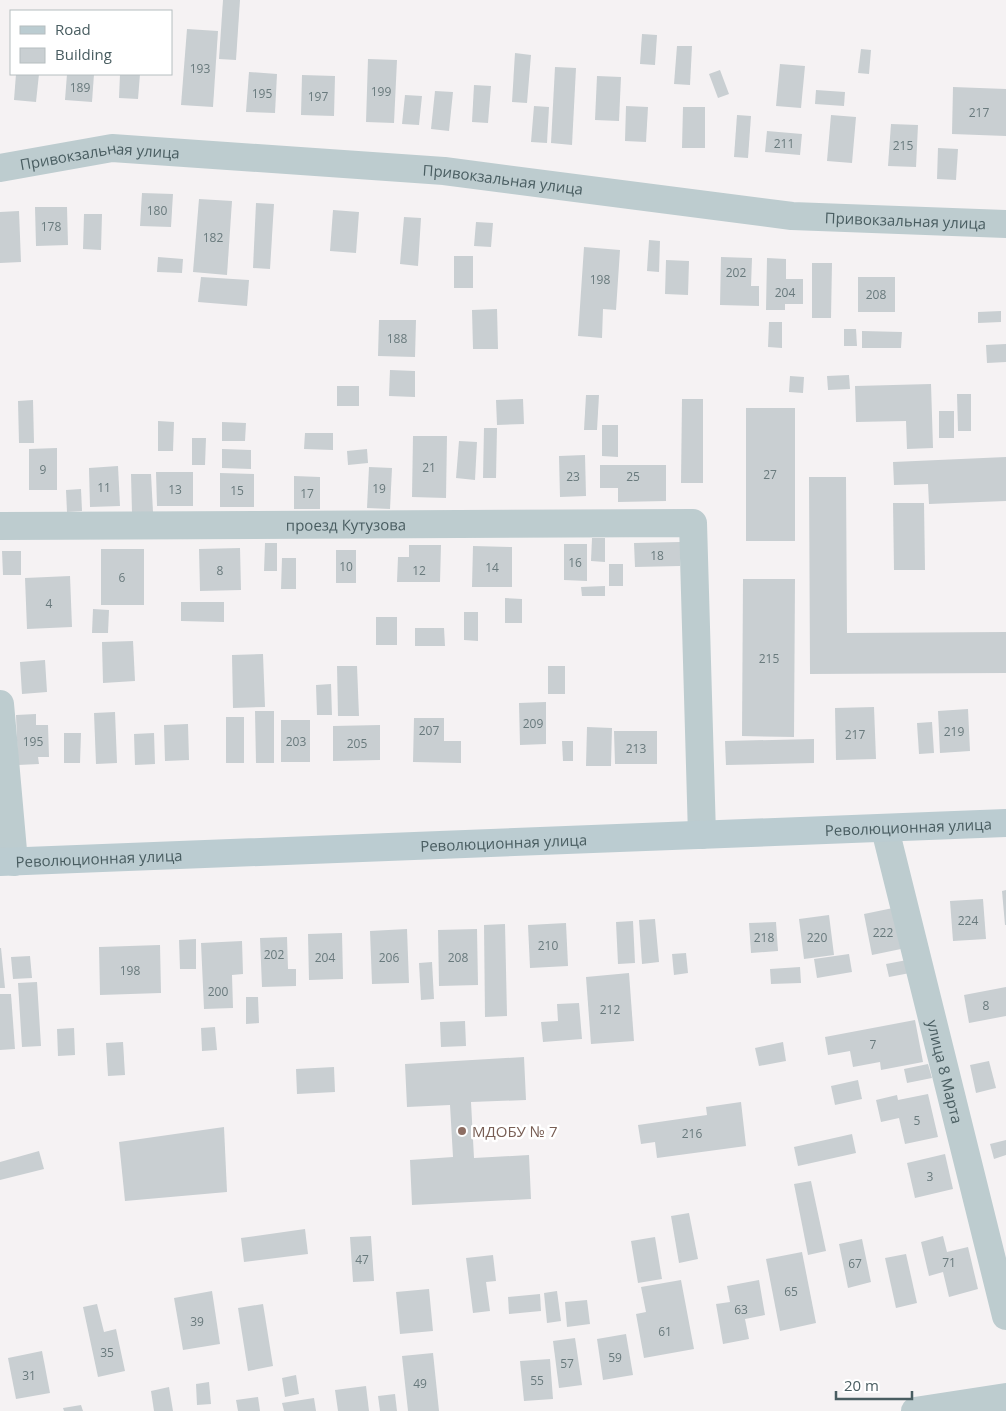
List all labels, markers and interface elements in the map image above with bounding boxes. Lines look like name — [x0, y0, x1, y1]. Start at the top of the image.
legend — [10, 10, 172, 75]
text: Road — [55, 19, 91, 39]
text: Building — [55, 44, 112, 64]
house number: 193 — [190, 60, 210, 77]
house number: 189 — [70, 79, 90, 96]
house number: 199 — [371, 83, 391, 100]
house number: 195 — [252, 85, 272, 102]
house number: 197 — [308, 88, 328, 105]
house number: 217 — [969, 104, 989, 121]
house number: 211 — [774, 135, 794, 152]
street label: Привокзальная улица — [18, 137, 181, 174]
house number: 215 — [893, 137, 913, 154]
street label: Привокзальная улица — [422, 160, 584, 199]
house number: 180 — [147, 202, 167, 219]
street label: Привокзальная улица — [824, 207, 987, 233]
house number: 178 — [41, 218, 61, 235]
house number: 182 — [203, 229, 223, 246]
house number: 202 — [726, 264, 746, 281]
house number: 198 — [590, 271, 610, 288]
house number: 204 — [775, 284, 795, 301]
house number: 208 — [866, 286, 886, 303]
house number: 188 — [387, 330, 407, 347]
house number: 21 — [422, 459, 436, 476]
house number: 9 — [40, 461, 47, 478]
house number: 27 — [763, 466, 777, 483]
house number: 23 — [566, 468, 580, 485]
house number: 25 — [626, 468, 640, 485]
house number: 11 — [97, 479, 111, 496]
house number: 19 — [372, 480, 386, 497]
house number: 13 — [168, 481, 182, 498]
house number: 15 — [230, 482, 244, 499]
house number: 17 — [300, 485, 314, 502]
street label: проезд Кутузова — [286, 514, 406, 535]
house number: 18 — [650, 547, 664, 564]
house number: 16 — [568, 554, 582, 571]
house number: 10 — [339, 558, 353, 575]
house number: 14 — [485, 559, 499, 576]
house number: 8 — [217, 562, 224, 579]
house number: 12 — [412, 562, 426, 579]
house number: 6 — [119, 569, 126, 586]
house number: 4 — [46, 595, 53, 612]
house number: 215 — [759, 650, 779, 667]
house number: 209 — [523, 715, 543, 732]
house number: 207 — [419, 722, 439, 739]
house number: 219 — [944, 723, 964, 740]
house number: 217 — [845, 726, 865, 743]
house number: 195 — [23, 733, 43, 750]
house number: 203 — [286, 733, 306, 750]
house number: 205 — [347, 735, 367, 752]
house number: 213 — [626, 740, 646, 757]
street label: Революционная улица — [824, 814, 992, 840]
street label: Революционная улица — [420, 829, 587, 856]
street label: Революционная улица — [15, 845, 183, 871]
house number: 224 — [958, 912, 978, 929]
house number: 222 — [873, 924, 893, 941]
house number: 218 — [754, 929, 774, 946]
house number: 220 — [807, 929, 827, 946]
house number: 210 — [538, 937, 558, 954]
house number: 202 — [264, 946, 284, 963]
house number: 204 — [315, 949, 335, 966]
house number: 206 — [379, 949, 399, 966]
house number: 208 — [448, 949, 468, 966]
house number: 198 — [120, 962, 140, 979]
house number: 200 — [208, 983, 228, 1000]
house number: 8 — [983, 997, 990, 1014]
house number: 212 — [600, 1001, 620, 1018]
street label: улица 8 Марта — [923, 1018, 968, 1126]
house number: 7 — [870, 1036, 877, 1053]
house number: 5 — [914, 1112, 921, 1129]
place label: МДОБУ № 7 — [472, 1121, 558, 1141]
marker: МДОБУ № 7 — [456, 1125, 468, 1137]
house number: 216 — [682, 1125, 702, 1142]
house number: 3 — [927, 1168, 934, 1185]
house number: 47 — [355, 1251, 369, 1268]
house number: 71 — [942, 1254, 956, 1271]
house number: 67 — [848, 1255, 862, 1272]
house number: 65 — [784, 1283, 798, 1300]
house number: 63 — [734, 1301, 748, 1318]
house number: 39 — [190, 1313, 204, 1330]
house number: 61 — [658, 1323, 672, 1340]
house number: 35 — [100, 1344, 114, 1361]
house number: 59 — [608, 1349, 622, 1366]
house number: 57 — [560, 1355, 574, 1372]
house number: 31 — [22, 1367, 36, 1384]
scale bar — [836, 1368, 912, 1400]
house number: 55 — [530, 1372, 544, 1389]
house number: 49 — [413, 1375, 427, 1392]
text: 20 m — [844, 1375, 879, 1395]

